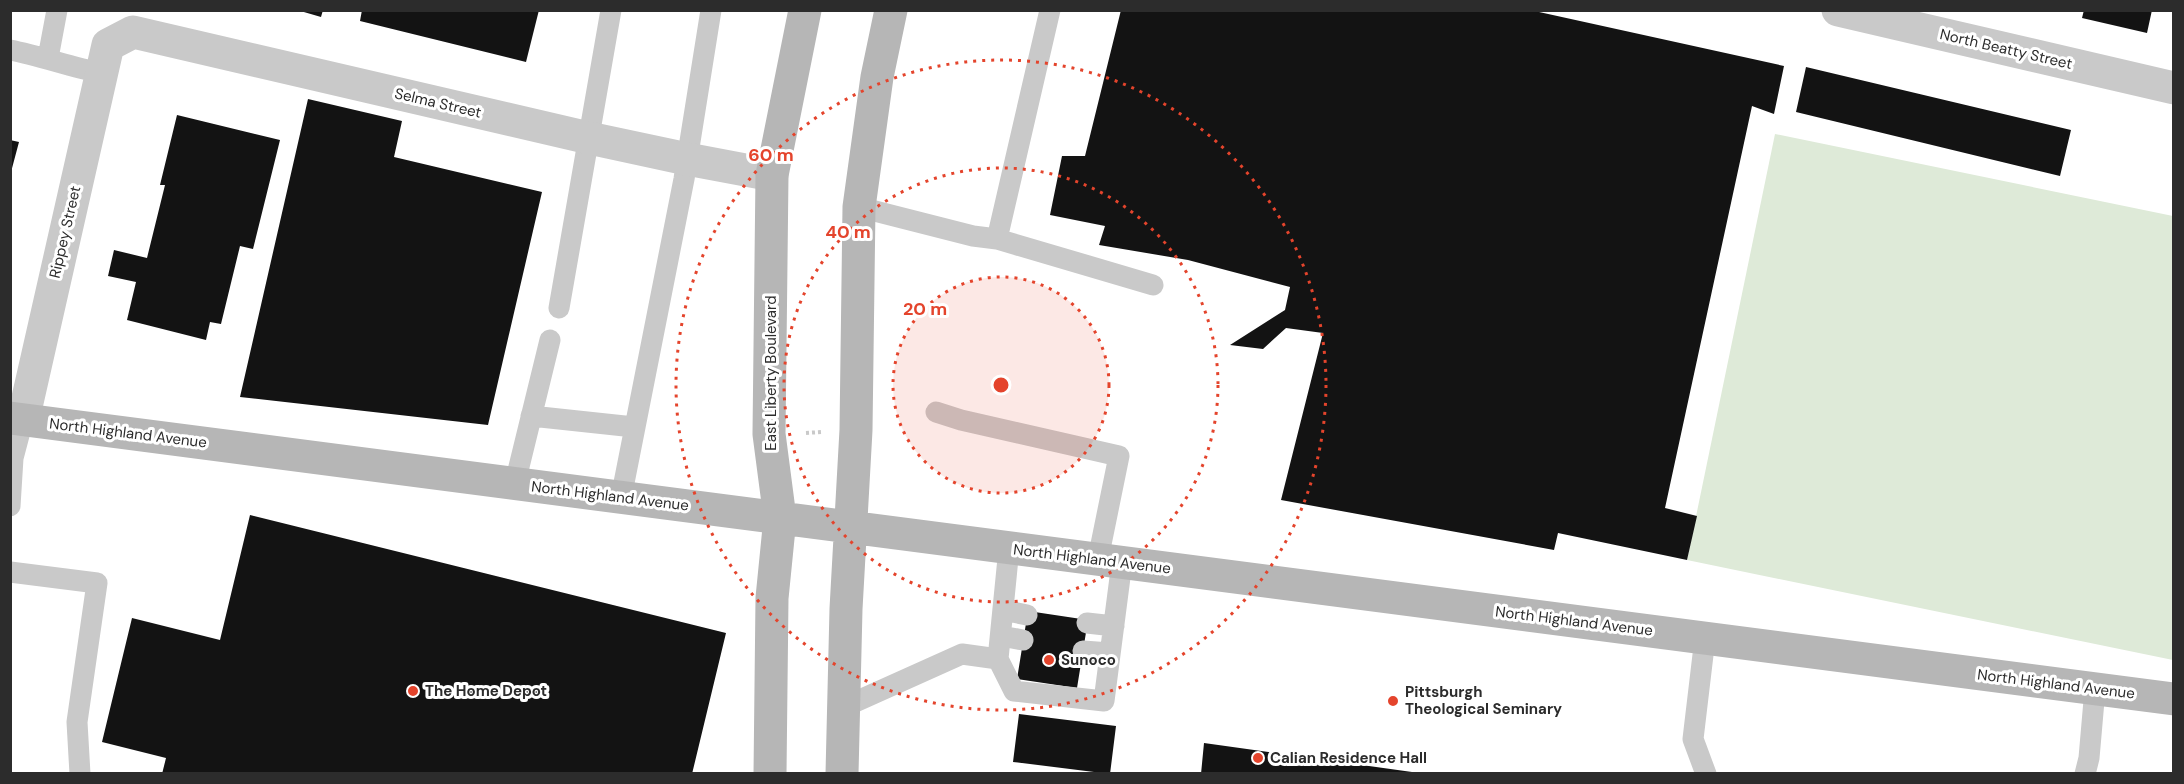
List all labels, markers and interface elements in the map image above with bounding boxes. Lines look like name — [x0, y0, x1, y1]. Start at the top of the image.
street label: North Beatty Street — [1938, 24, 2074, 74]
street label: Selma Street — [393, 83, 484, 123]
text: 60 m — [748, 143, 794, 167]
street label: Rippey Street — [45, 184, 85, 280]
text: 40 m — [825, 220, 871, 244]
street label: East Liberty Boulevard — [761, 295, 781, 451]
text: 20 m — [903, 297, 947, 321]
centre of rings — [991, 375, 1011, 395]
street label: North Highland Avenue — [48, 413, 208, 453]
street label: North Highland Avenue — [530, 476, 690, 516]
street label: North Highland Avenue — [1012, 539, 1172, 579]
street label: North Highland Avenue — [1494, 601, 1654, 641]
place label: Sunoco — [1061, 650, 1116, 670]
marker: Sunoco — [1042, 653, 1056, 667]
street label: North Highland Avenue — [1976, 664, 2136, 704]
place label: The Home Depot — [425, 681, 547, 701]
place label: Pittsburgh Theological Seminary — [1405, 682, 1562, 719]
marker: The Home Depot — [406, 684, 420, 698]
marker: Pittsburgh Theological Seminary — [1386, 694, 1400, 708]
place label: Calian Residence Hall — [1270, 748, 1427, 768]
marker: Calian Residence Hall — [1251, 751, 1265, 765]

